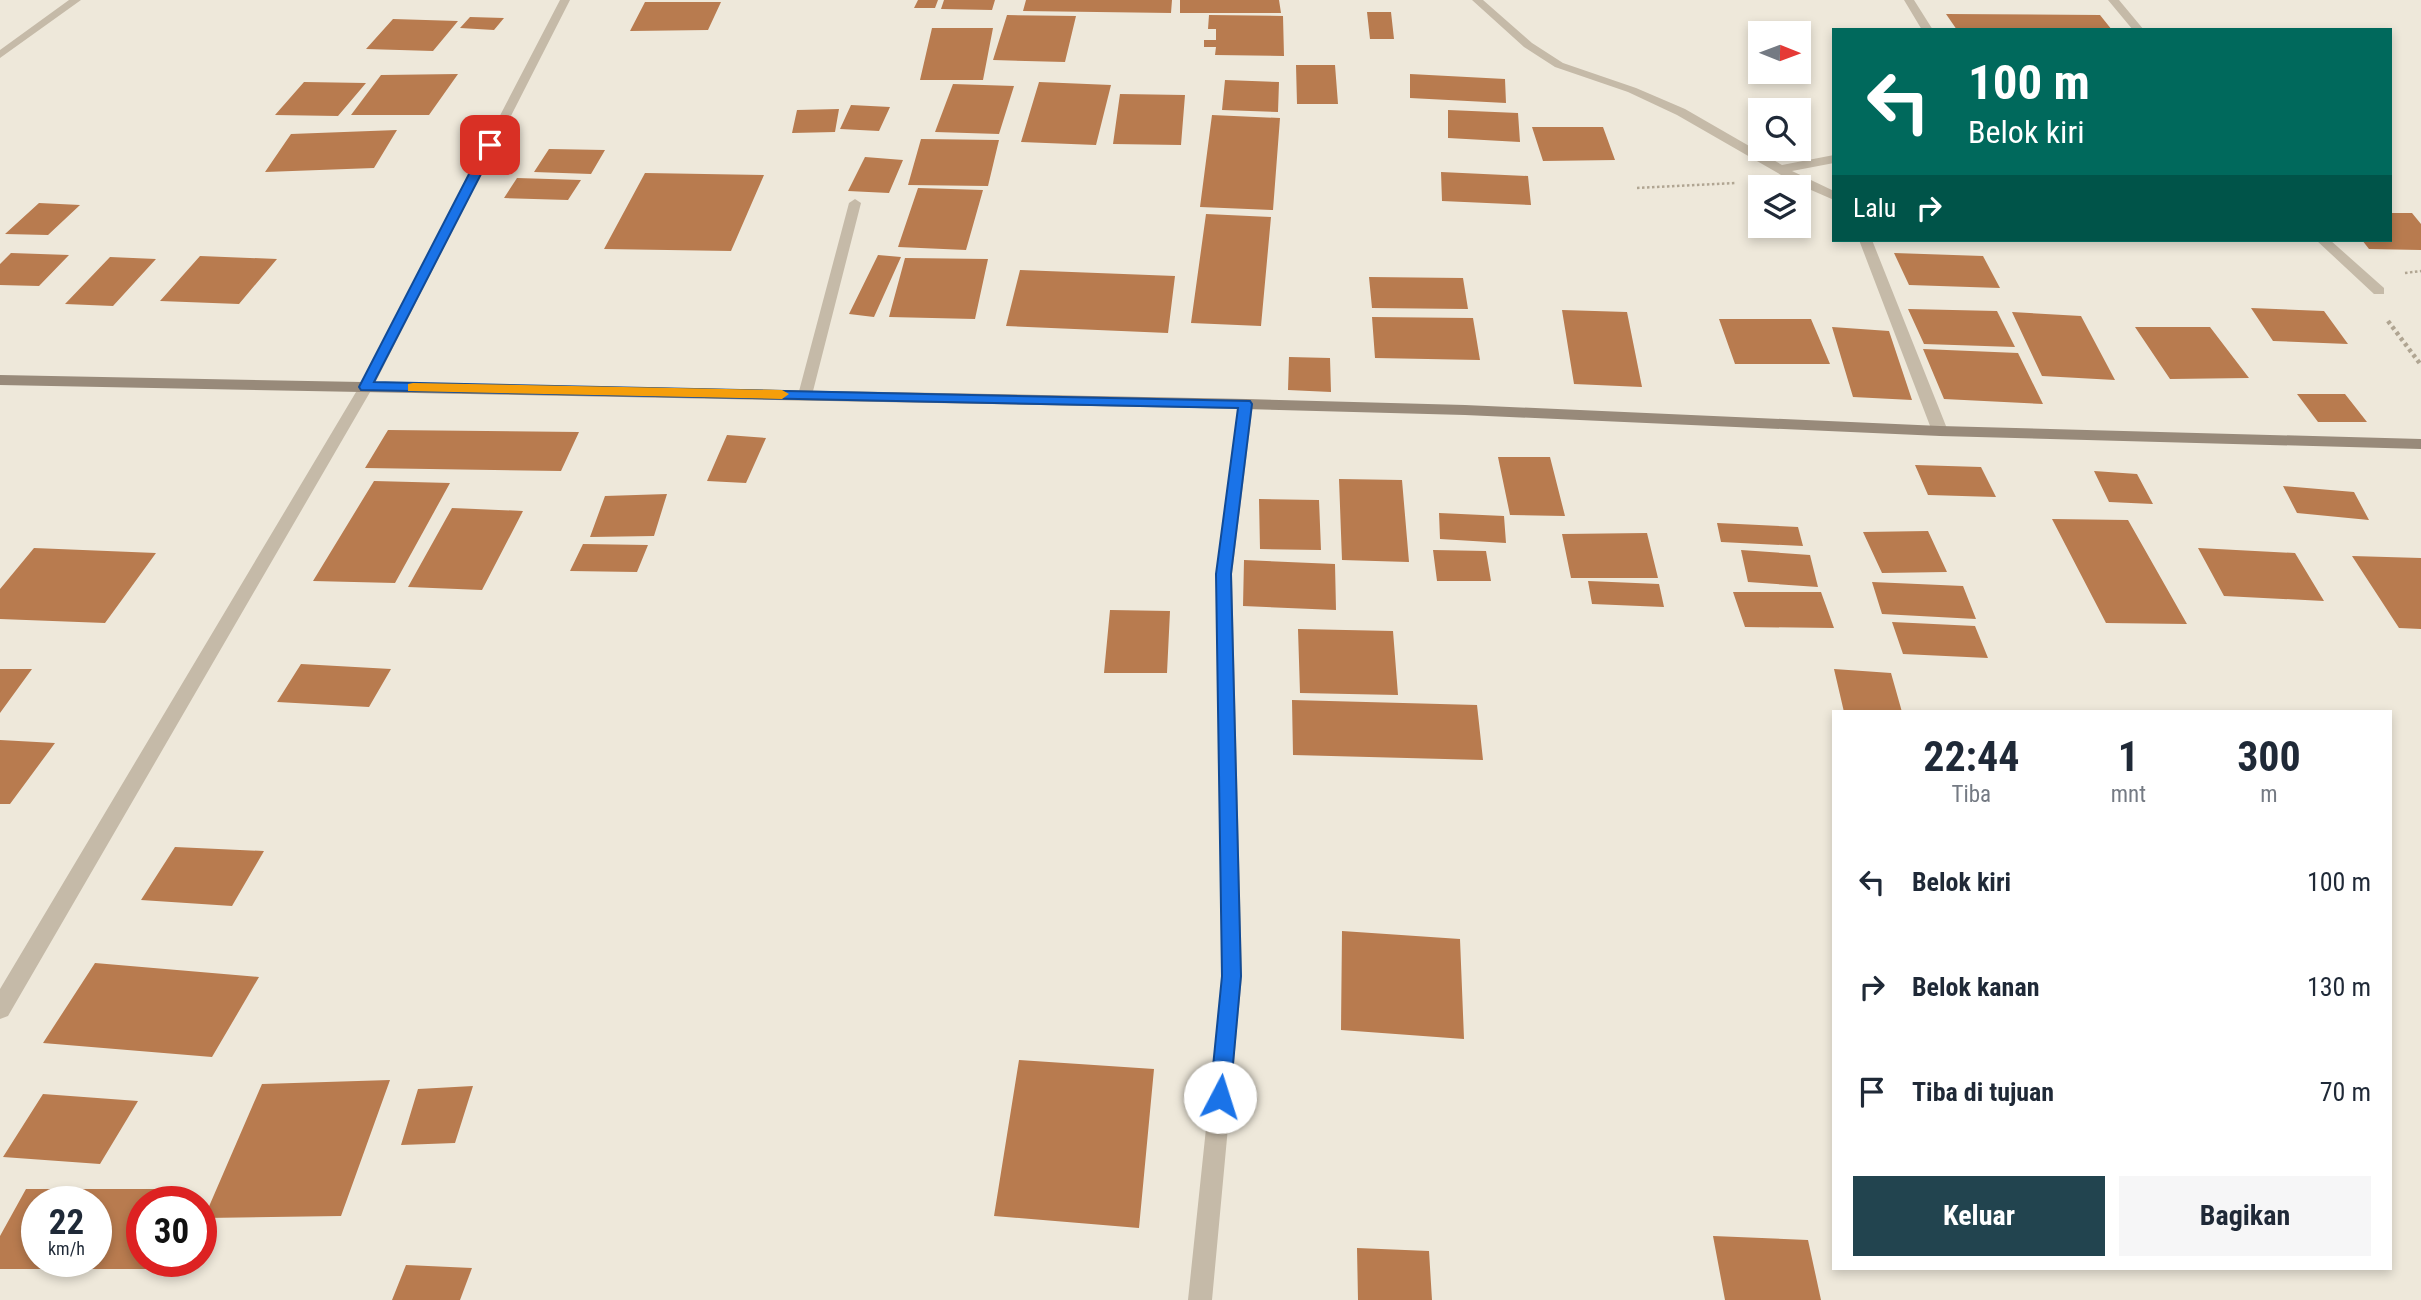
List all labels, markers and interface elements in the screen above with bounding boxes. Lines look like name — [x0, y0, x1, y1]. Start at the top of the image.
north arrow — [1748, 21, 1811, 84]
map controls — [1748, 21, 1811, 238]
text: 100 m — [1968, 54, 2090, 111]
icon: left — [1853, 56, 1944, 147]
button: search — [1748, 98, 1811, 161]
text: Belok kiri — [1968, 113, 2085, 151]
pin — [460, 115, 520, 175]
icon: arrive — [471, 126, 509, 164]
button: layers — [1748, 175, 1811, 238]
icon: right — [1910, 189, 1948, 227]
text: Lalu — [1853, 193, 1896, 223]
text: 22:44 — [1923, 732, 2020, 781]
text: 1 — [2118, 732, 2139, 781]
text: 300 — [2237, 732, 2301, 781]
text: Tiba — [1952, 781, 1991, 808]
text: mnt — [2111, 781, 2146, 808]
text: m — [2260, 781, 2278, 808]
icon: left — [1853, 863, 1891, 901]
text: Belok kiri — [1912, 867, 2011, 897]
text: 100 m — [2307, 867, 2371, 897]
icon: right — [1853, 968, 1891, 1006]
text: Belok kanan — [1912, 972, 2039, 1002]
text: 130 m — [2307, 972, 2371, 1002]
position arrow — [1183, 1060, 1257, 1134]
icon: arrive — [1853, 1073, 1891, 1111]
text: Tiba di tujuan — [1912, 1077, 2054, 1107]
text: 70 m — [2320, 1077, 2371, 1107]
button: Keluar — [1853, 1176, 2105, 1256]
button: Bagikan — [2119, 1176, 2371, 1256]
speed limit sign: 30 — [126, 1186, 217, 1277]
text: 22 — [49, 1202, 84, 1243]
text: km/h — [48, 1238, 85, 1259]

